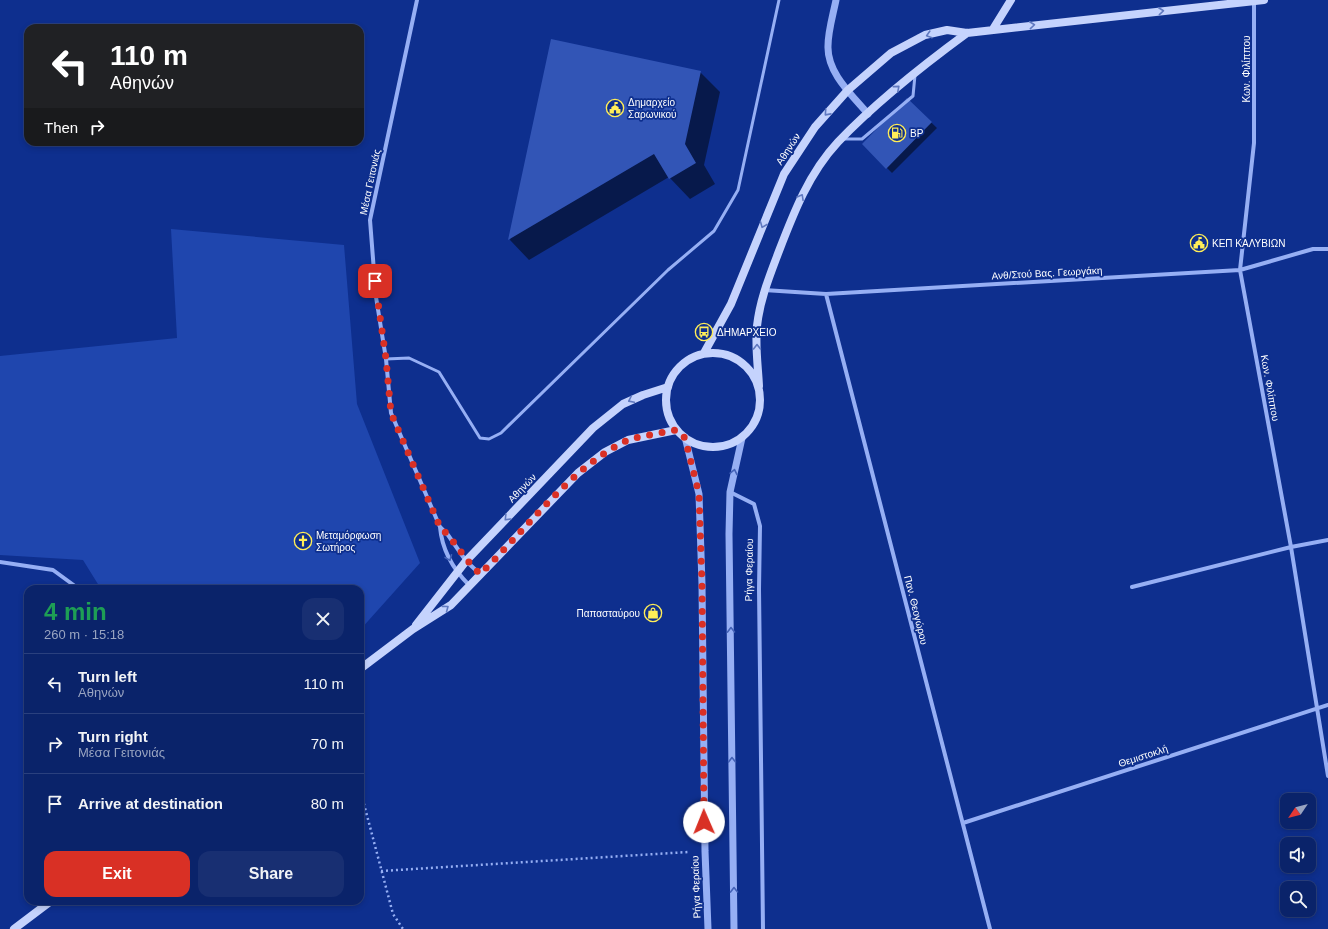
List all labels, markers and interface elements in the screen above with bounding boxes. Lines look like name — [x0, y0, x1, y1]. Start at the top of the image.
one-way arrow — [1158, 7, 1164, 16]
one-way arrow — [1029, 21, 1035, 30]
one-way arrow — [925, 30, 932, 39]
street label: Κων. Φιλίππου — [1241, 35, 1252, 103]
icon: left — [44, 40, 96, 92]
text: 110 m — [110, 40, 188, 71]
text: Αθηνών — [110, 73, 174, 93]
one-way arrow — [893, 86, 900, 93]
place label: Δημαρχείο Σαρωνικού — [628, 97, 677, 120]
public building icon: Δημαρχείο Σαρωνικού — [605, 98, 625, 118]
one-way arrow — [824, 108, 832, 116]
icon: right — [86, 116, 108, 138]
text: Then — [44, 119, 78, 136]
fuel station icon: BP — [887, 123, 907, 143]
place label: BP — [910, 128, 924, 139]
street label: Αθηνών — [774, 131, 802, 167]
street label: Μέσα Γειτονιάς — [358, 148, 382, 216]
one-way arrow — [797, 194, 804, 201]
one-way arrow — [760, 221, 768, 229]
public building icon: ΚΕΠ ΚΑΛΥΒΙΩΝ — [1189, 233, 1209, 253]
place label: ΚΕΠ ΚΑΛΥΒΙΩΝ — [1212, 238, 1285, 249]
pin — [358, 264, 392, 298]
street label: Ανθ/Στού Βας. Γεωργάκη — [991, 265, 1103, 281]
icon: arrive — [364, 270, 386, 292]
bus stop icon: ΔΗΜΑΡΧΕΙΟ — [694, 322, 714, 342]
place label: ΔΗΜΑΡΧΕΙΟ — [717, 327, 777, 338]
one-way arrow — [753, 344, 761, 350]
street label: Κων. Φιλίππου — [1259, 354, 1281, 422]
one-way arrow — [628, 395, 635, 403]
one-way arrow — [730, 469, 738, 476]
street label: Αθηνών — [506, 471, 538, 505]
one-way arrow — [504, 513, 512, 521]
place label: Μεταμόρφωση Σωτήρος — [316, 530, 381, 553]
church icon: Μεταμόρφωση Σωτήρος — [293, 531, 313, 551]
street label: Ρήγα Φεραίου — [743, 538, 755, 602]
one-way arrow — [445, 554, 453, 561]
street label: Παν. Θεογώρου — [902, 574, 930, 646]
text: 4 min — [44, 598, 107, 625]
button: close — [302, 598, 344, 640]
shop icon: Παπασταύρου — [643, 603, 663, 623]
one-way arrow — [442, 606, 449, 613]
place label: Παπασταύρου — [577, 608, 640, 619]
text: 260 m · 15:18 — [44, 627, 124, 642]
one-way arrow — [727, 627, 735, 633]
text: Turn left — [78, 668, 137, 685]
icon: left — [44, 673, 66, 695]
text: 110 m — [303, 675, 344, 692]
text: Αθηνών — [78, 685, 124, 700]
text: Turn right — [78, 728, 148, 745]
icon: right — [44, 733, 66, 755]
text: 70 m — [311, 735, 344, 752]
street label: Θεμιστοκλή — [1117, 743, 1169, 769]
text: Μέσα Γειτονιάς — [78, 745, 165, 760]
one-way arrow — [728, 757, 736, 763]
icon: arrive — [44, 793, 66, 815]
north arrow — [1280, 793, 1316, 829]
map controls — [1280, 793, 1316, 917]
text: Arrive at destination — [78, 795, 223, 812]
text: 80 m — [311, 795, 344, 812]
position arrow — [683, 801, 725, 843]
button: sound — [1280, 837, 1316, 873]
button: Exit — [44, 851, 190, 897]
button: Share — [198, 851, 344, 897]
street label: Ρήγα Φεραίου — [689, 855, 703, 919]
button: search — [1280, 881, 1316, 917]
one-way arrow — [730, 887, 738, 893]

